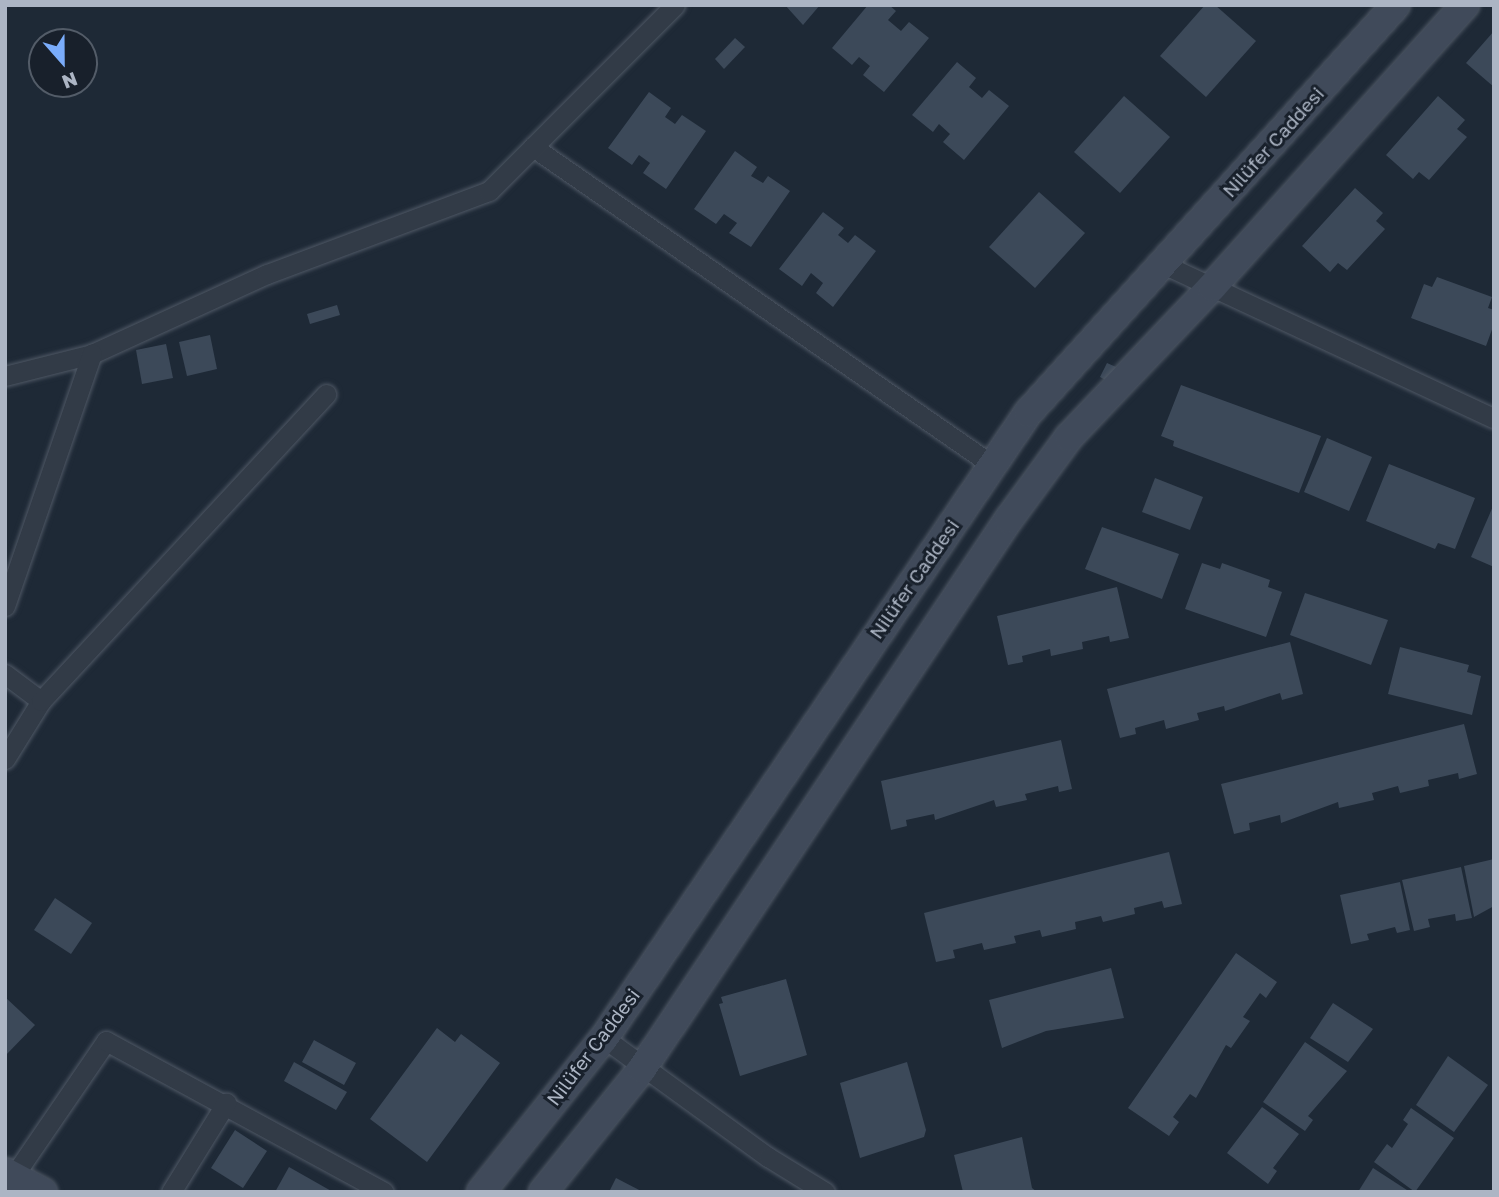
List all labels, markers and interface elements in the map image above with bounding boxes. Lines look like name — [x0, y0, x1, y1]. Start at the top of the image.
north arrow — [28, 28, 98, 98]
text: N — [59, 68, 81, 95]
street label: Nilüfer Caddesi — [1218, 82, 1328, 202]
street label: Nilüfer Caddesi — [864, 515, 964, 643]
street label: Nilüfer Caddesi — [542, 984, 644, 1110]

